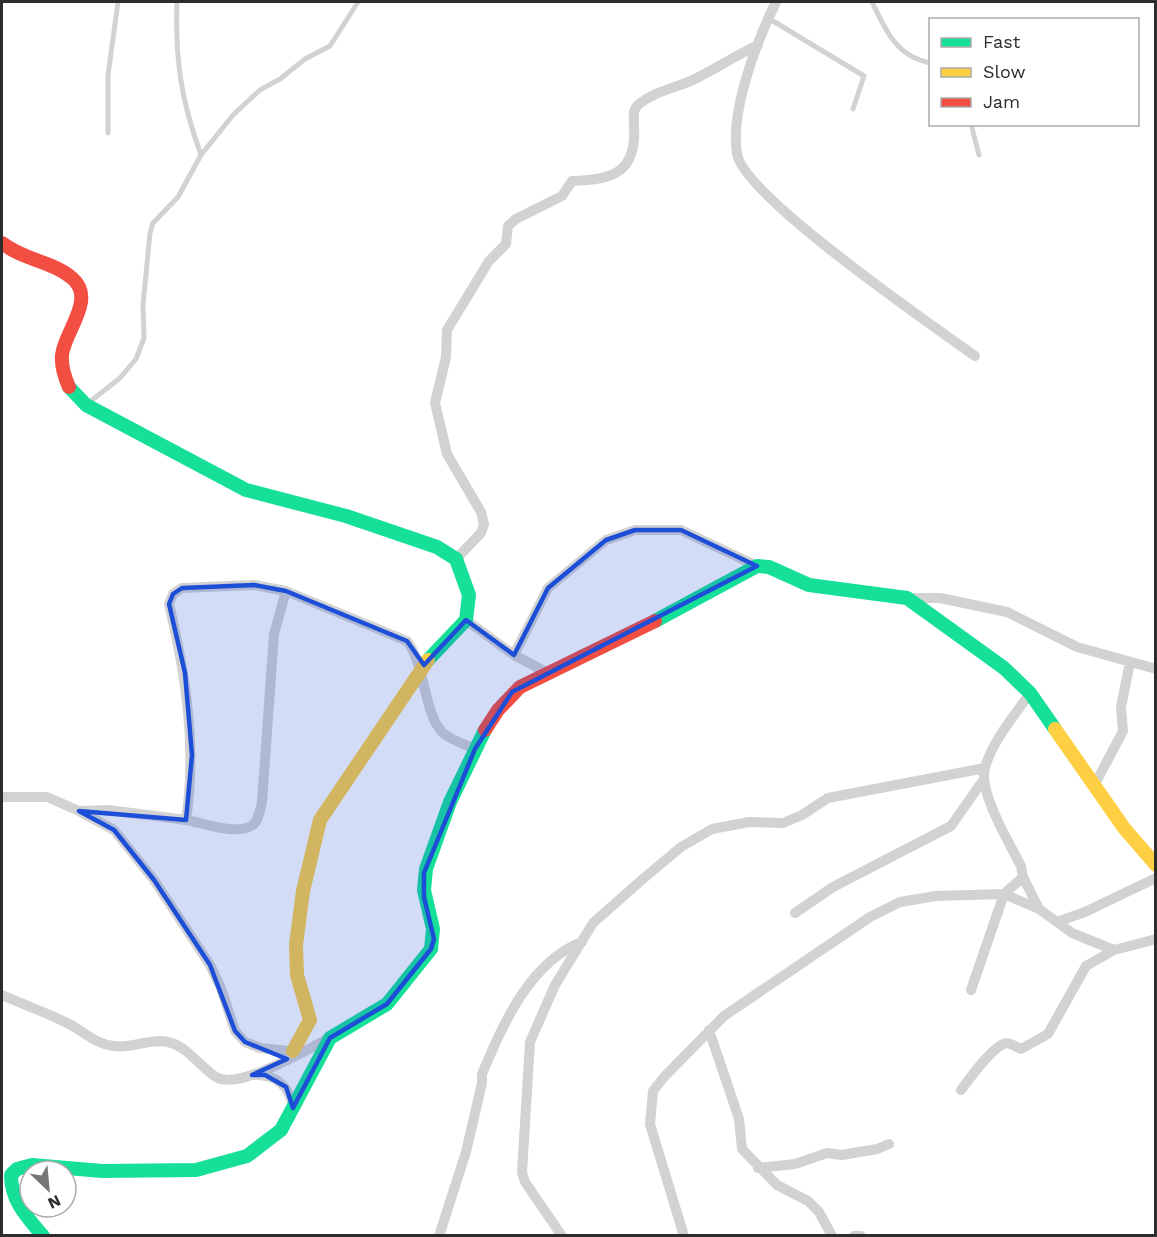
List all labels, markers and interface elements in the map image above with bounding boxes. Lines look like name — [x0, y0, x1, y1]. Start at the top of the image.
legend — [929, 18, 1139, 126]
text: Fast — [983, 31, 1021, 52]
text: Slow — [983, 61, 1026, 82]
text: Jam — [983, 91, 1020, 112]
north arrow — [18, 1159, 78, 1219]
text: N — [45, 1191, 64, 1213]

